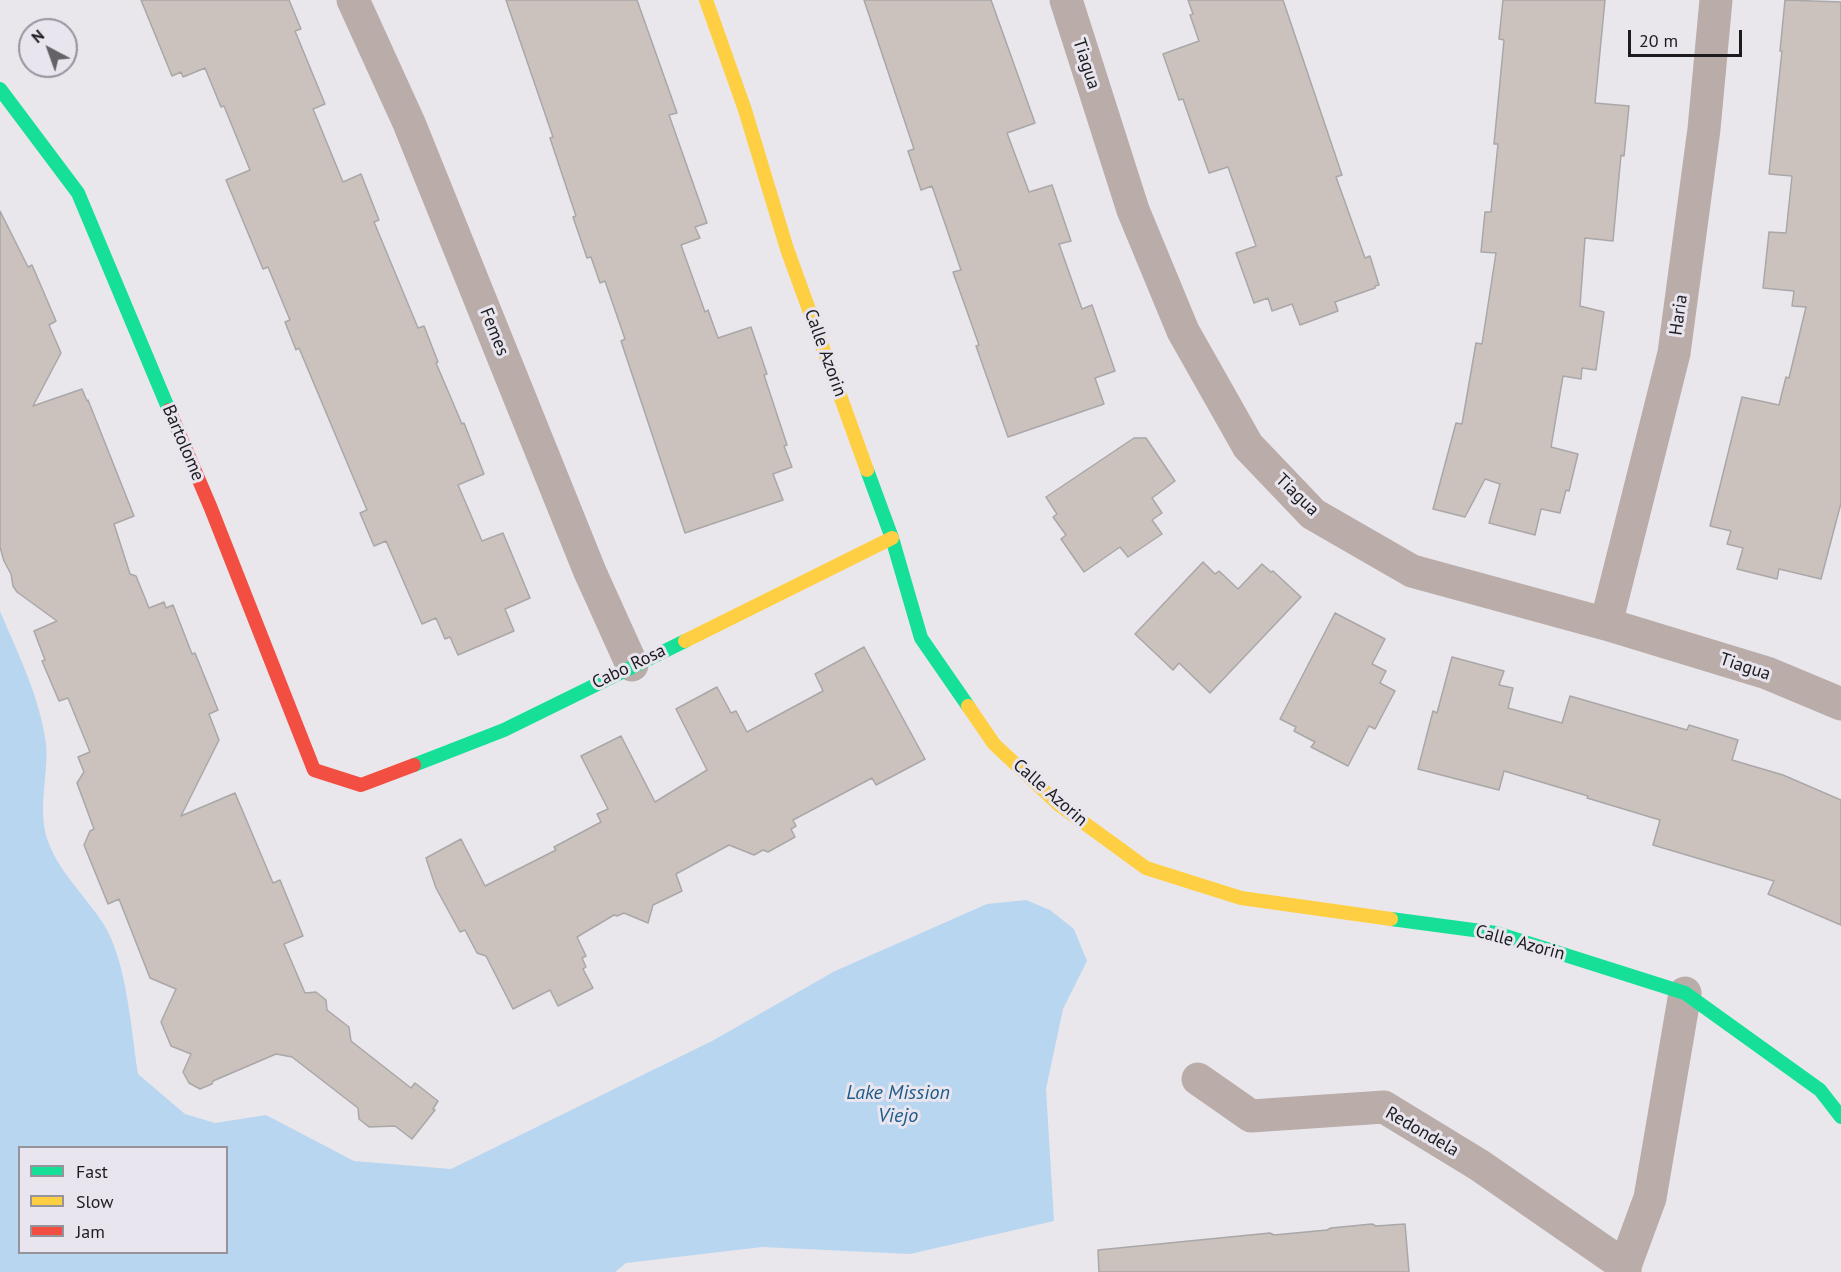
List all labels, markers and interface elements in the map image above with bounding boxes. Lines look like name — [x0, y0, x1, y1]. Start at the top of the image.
north arrow — [18, 18, 78, 78]
scale bar — [1631, 18, 1745, 56]
text: N — [27, 25, 48, 47]
text: 20 m — [1639, 29, 1678, 52]
street label: Tiagua — [1068, 36, 1104, 92]
street label: Haria — [1665, 293, 1693, 337]
street label: Femes — [475, 305, 513, 359]
street label: Calle Azorin — [799, 306, 851, 400]
street label: Bartolome — [157, 402, 209, 484]
street label: Tiagua — [1271, 469, 1323, 521]
street label: Cabo Rosa — [589, 640, 669, 694]
street label: Tiagua — [1717, 649, 1773, 685]
street label: Calle Azorin — [1008, 755, 1092, 831]
street label: Calle Azorin — [1473, 921, 1567, 965]
water label: Lake Mission Viejo — [846, 1081, 950, 1128]
street label: Redondela — [1381, 1102, 1463, 1162]
legend — [18, 1146, 228, 1254]
text: Fast — [76, 1160, 108, 1183]
text: Slow — [76, 1190, 114, 1213]
text: Jam — [76, 1220, 105, 1243]

